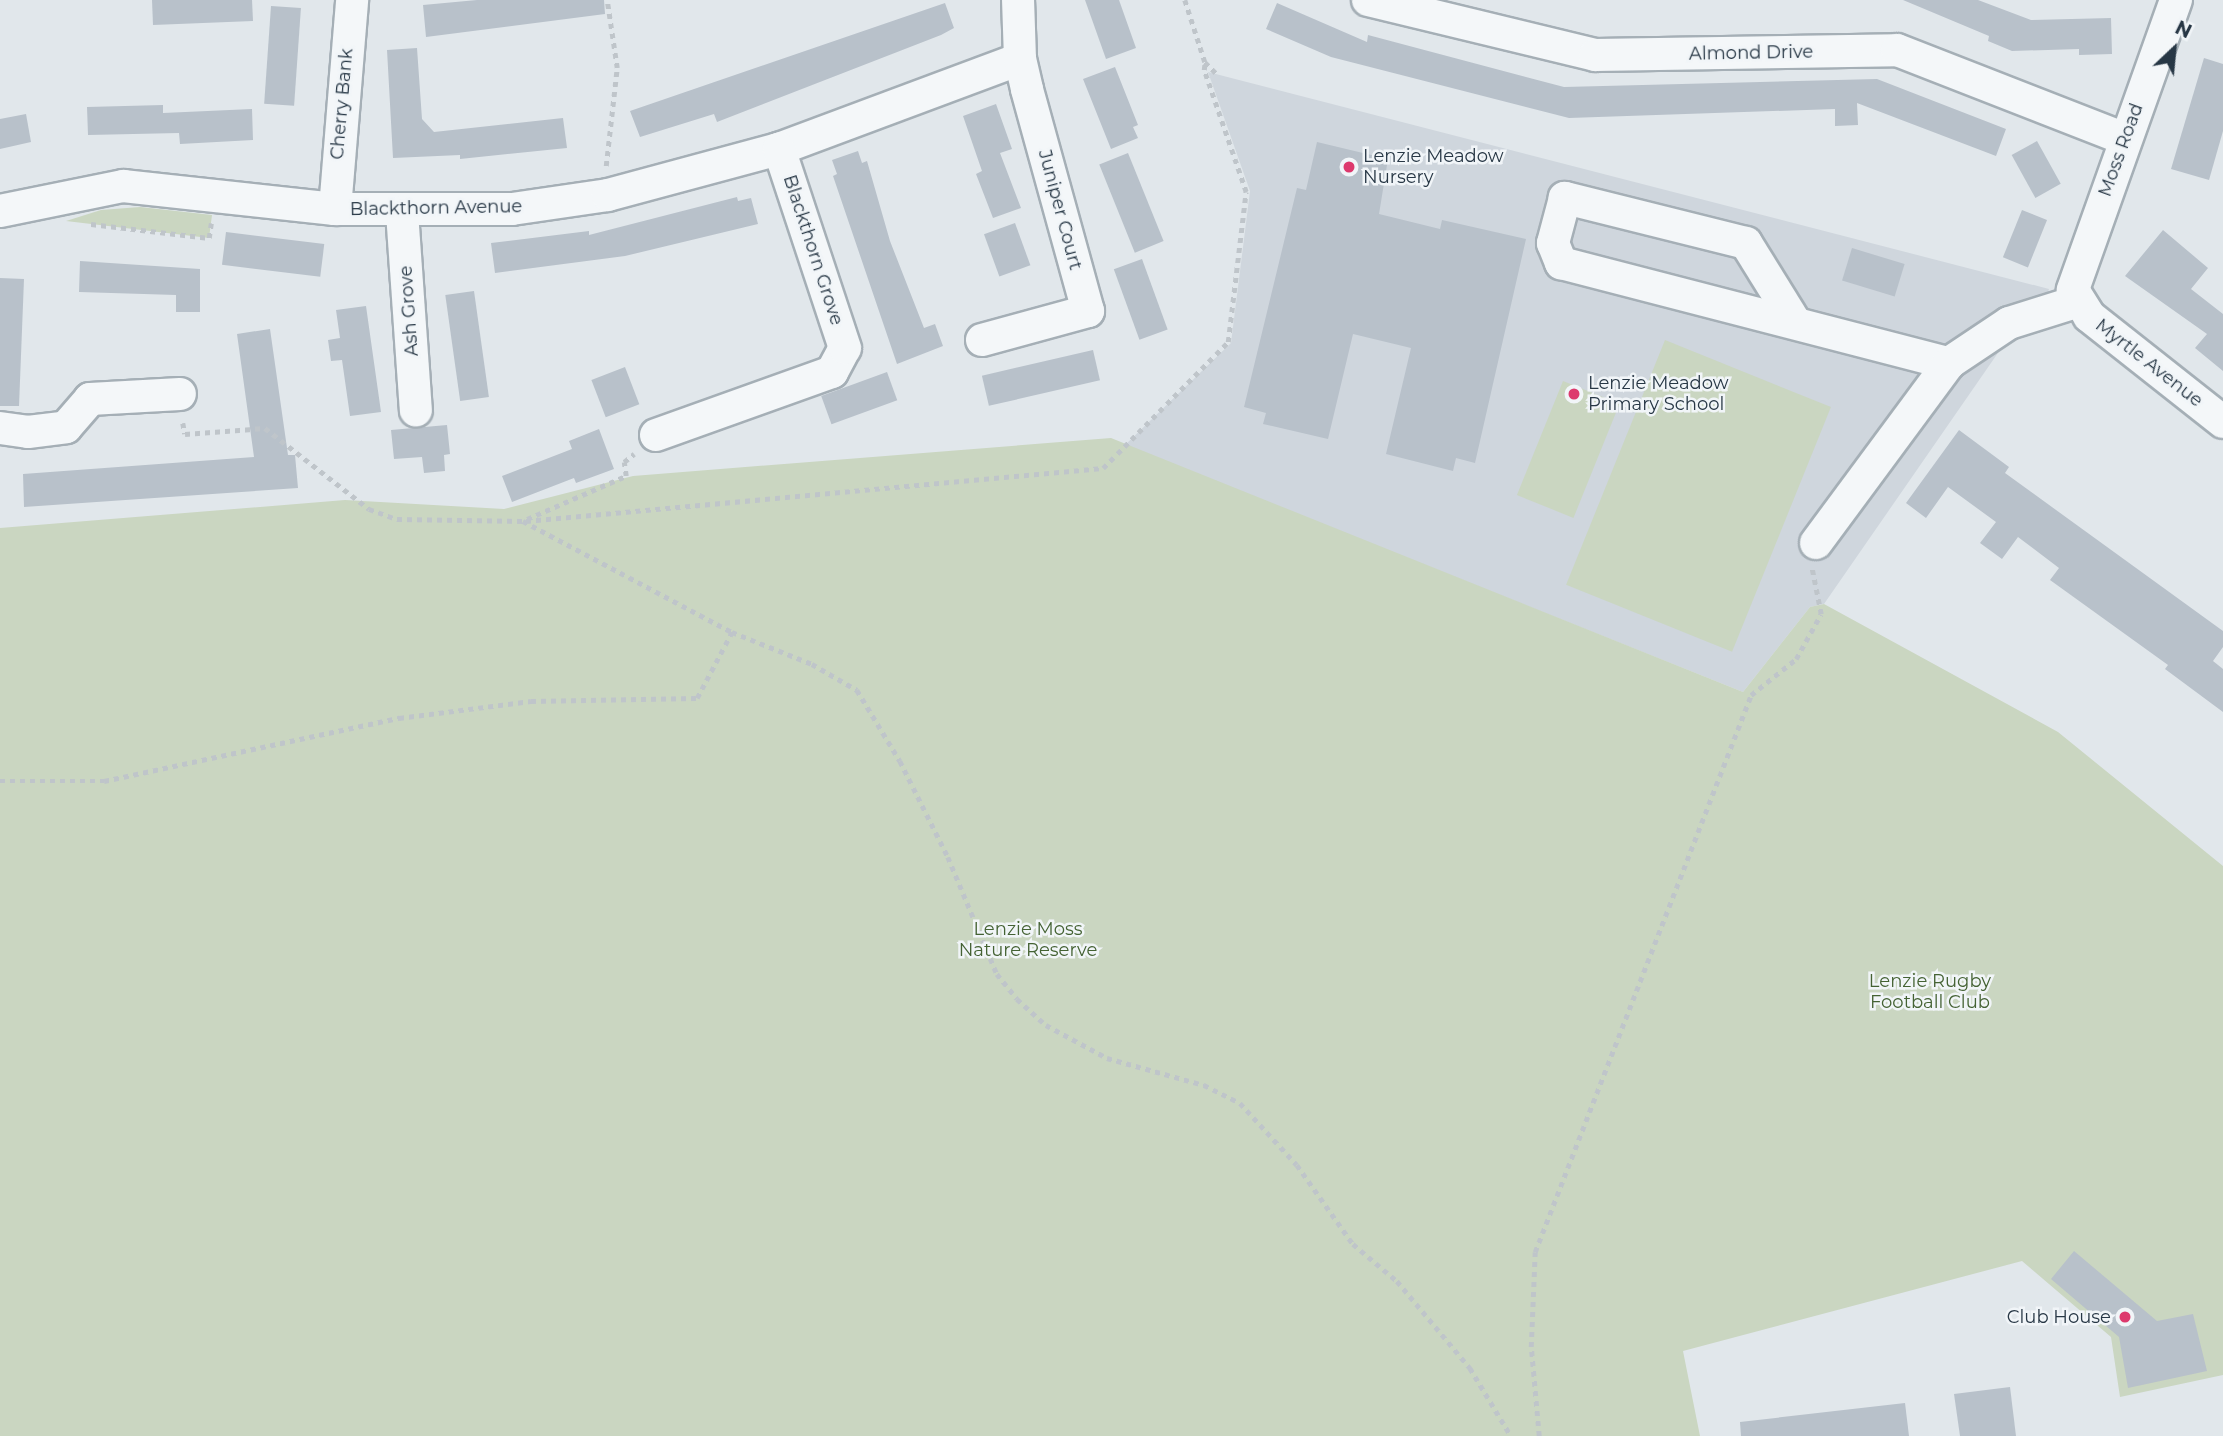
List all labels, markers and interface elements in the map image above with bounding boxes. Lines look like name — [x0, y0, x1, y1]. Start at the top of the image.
north arrow — [2139, 14, 2209, 84]
text: N — [2171, 16, 2195, 43]
street label: Almond Drive — [1689, 41, 1813, 65]
street label: Cherry Bank — [326, 47, 358, 161]
street label: Moss Road — [2094, 100, 2148, 200]
place label: Lenzie Meadow Nursery — [1363, 146, 1504, 188]
street label: Juniper Court — [1034, 147, 1086, 273]
marker: Lenzie Meadow Nursery — [1341, 159, 1357, 175]
street label: Blackthorn Grove — [779, 172, 847, 328]
street label: Blackthorn Avenue — [350, 196, 522, 220]
street label: Ash Grove — [395, 265, 423, 357]
street label: Myrtle Avenue — [2091, 314, 2207, 412]
place label: Lenzie Meadow Primary School — [1588, 373, 1729, 416]
marker: Lenzie Meadow Primary School — [1566, 386, 1582, 402]
park label: Lenzie Moss Nature Reserve — [959, 919, 1097, 962]
park label: Lenzie Rugby Football Club — [1869, 971, 1991, 1014]
place label: Club House — [2007, 1306, 2111, 1328]
marker: Club House — [2117, 1309, 2133, 1325]

